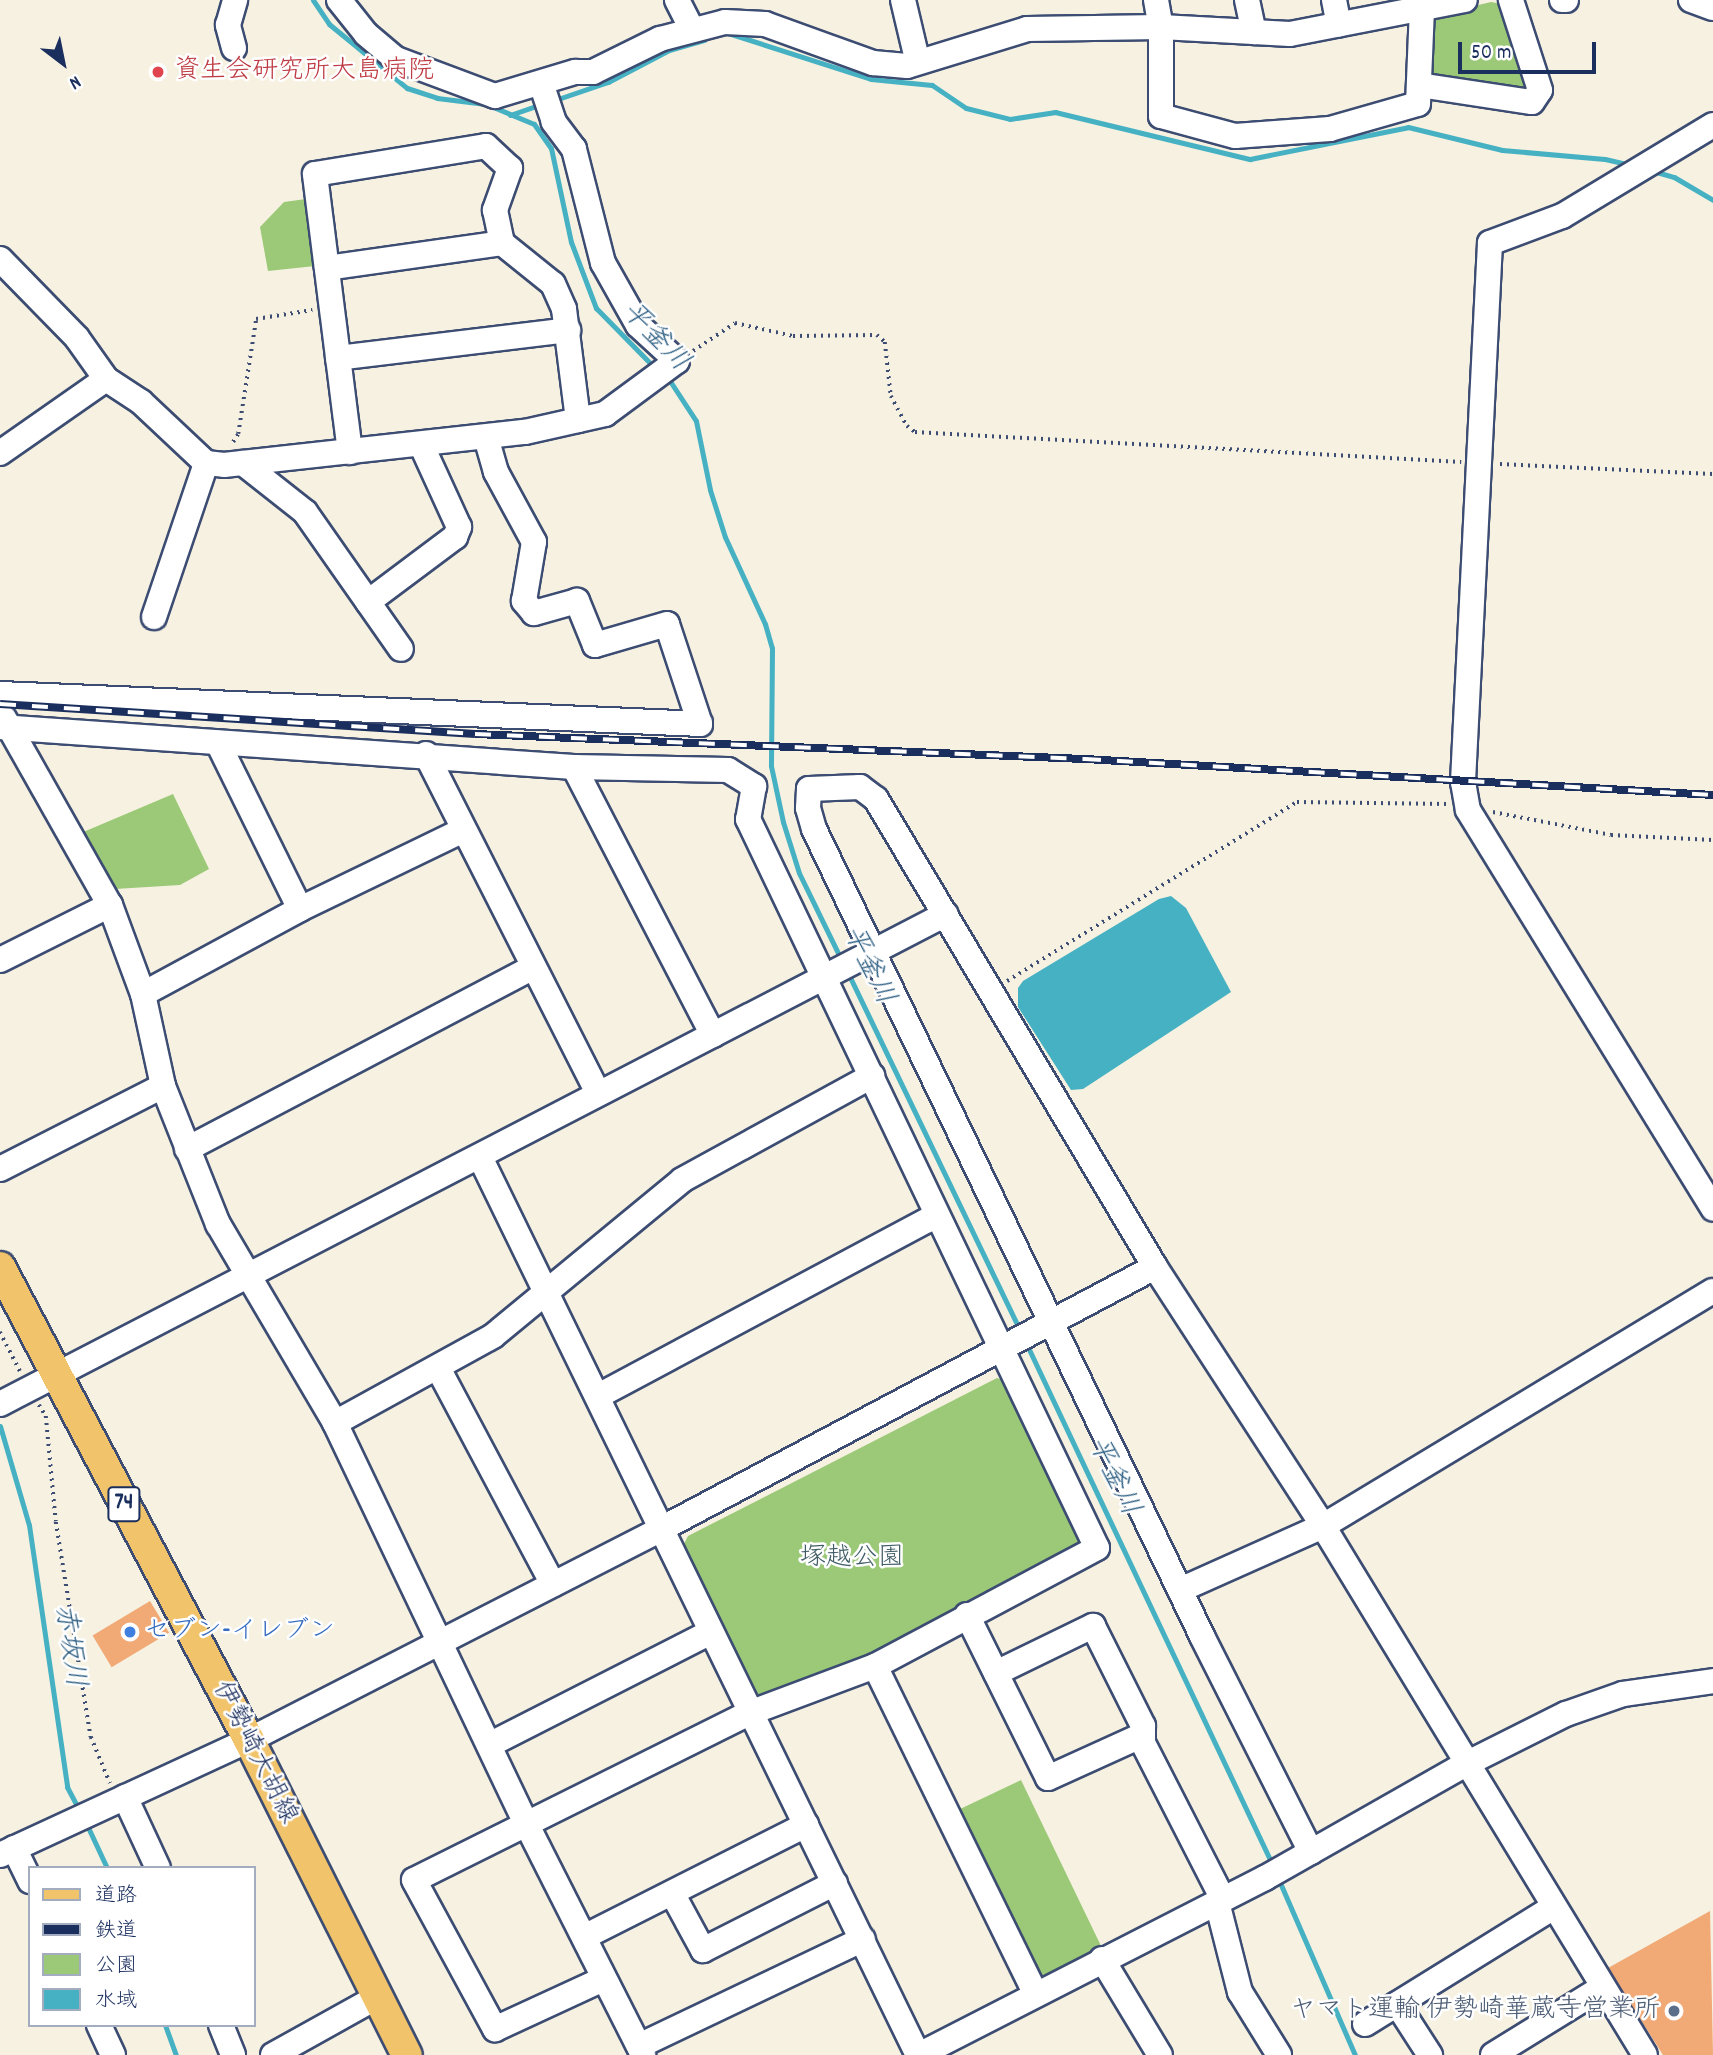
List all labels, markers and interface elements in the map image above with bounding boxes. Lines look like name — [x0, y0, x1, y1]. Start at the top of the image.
north arrow — [28, 28, 98, 98]
scale bar — [1461, 28, 1599, 72]
text: 50 m — [1471, 39, 1511, 69]
place label: 資生会研究所大島病院 — [174, 56, 434, 88]
marker: 資生会研究所大島病院 — [148, 62, 168, 82]
text: N — [63, 67, 86, 95]
water label: 平釜川 — [613, 296, 695, 380]
water label: 平釜川 — [833, 921, 901, 1011]
water label: 平釜川 — [1078, 1432, 1146, 1522]
road number: 74 — [106, 1484, 142, 1524]
park label: 塚越公園 — [800, 1543, 904, 1575]
water label: 赤坂川 — [46, 1602, 90, 1690]
place label: セブン-イレブン — [144, 1616, 335, 1648]
marker: セブン-イレブン — [122, 1624, 138, 1640]
street label: 伊勢崎大胡線 — [205, 1676, 303, 1830]
legend — [28, 1866, 256, 2027]
text: 道路 — [95, 1882, 137, 1912]
text: 鉄道 — [95, 1917, 137, 1947]
text: 公園 — [95, 1952, 137, 1982]
text: 水域 — [95, 1987, 137, 2017]
place label: ヤマト運輸 伊勢崎華蔵寺営業所 — [1290, 1995, 1660, 2027]
marker: ヤマト運輸 伊勢崎華蔵寺営業所 — [1666, 2003, 1682, 2019]

